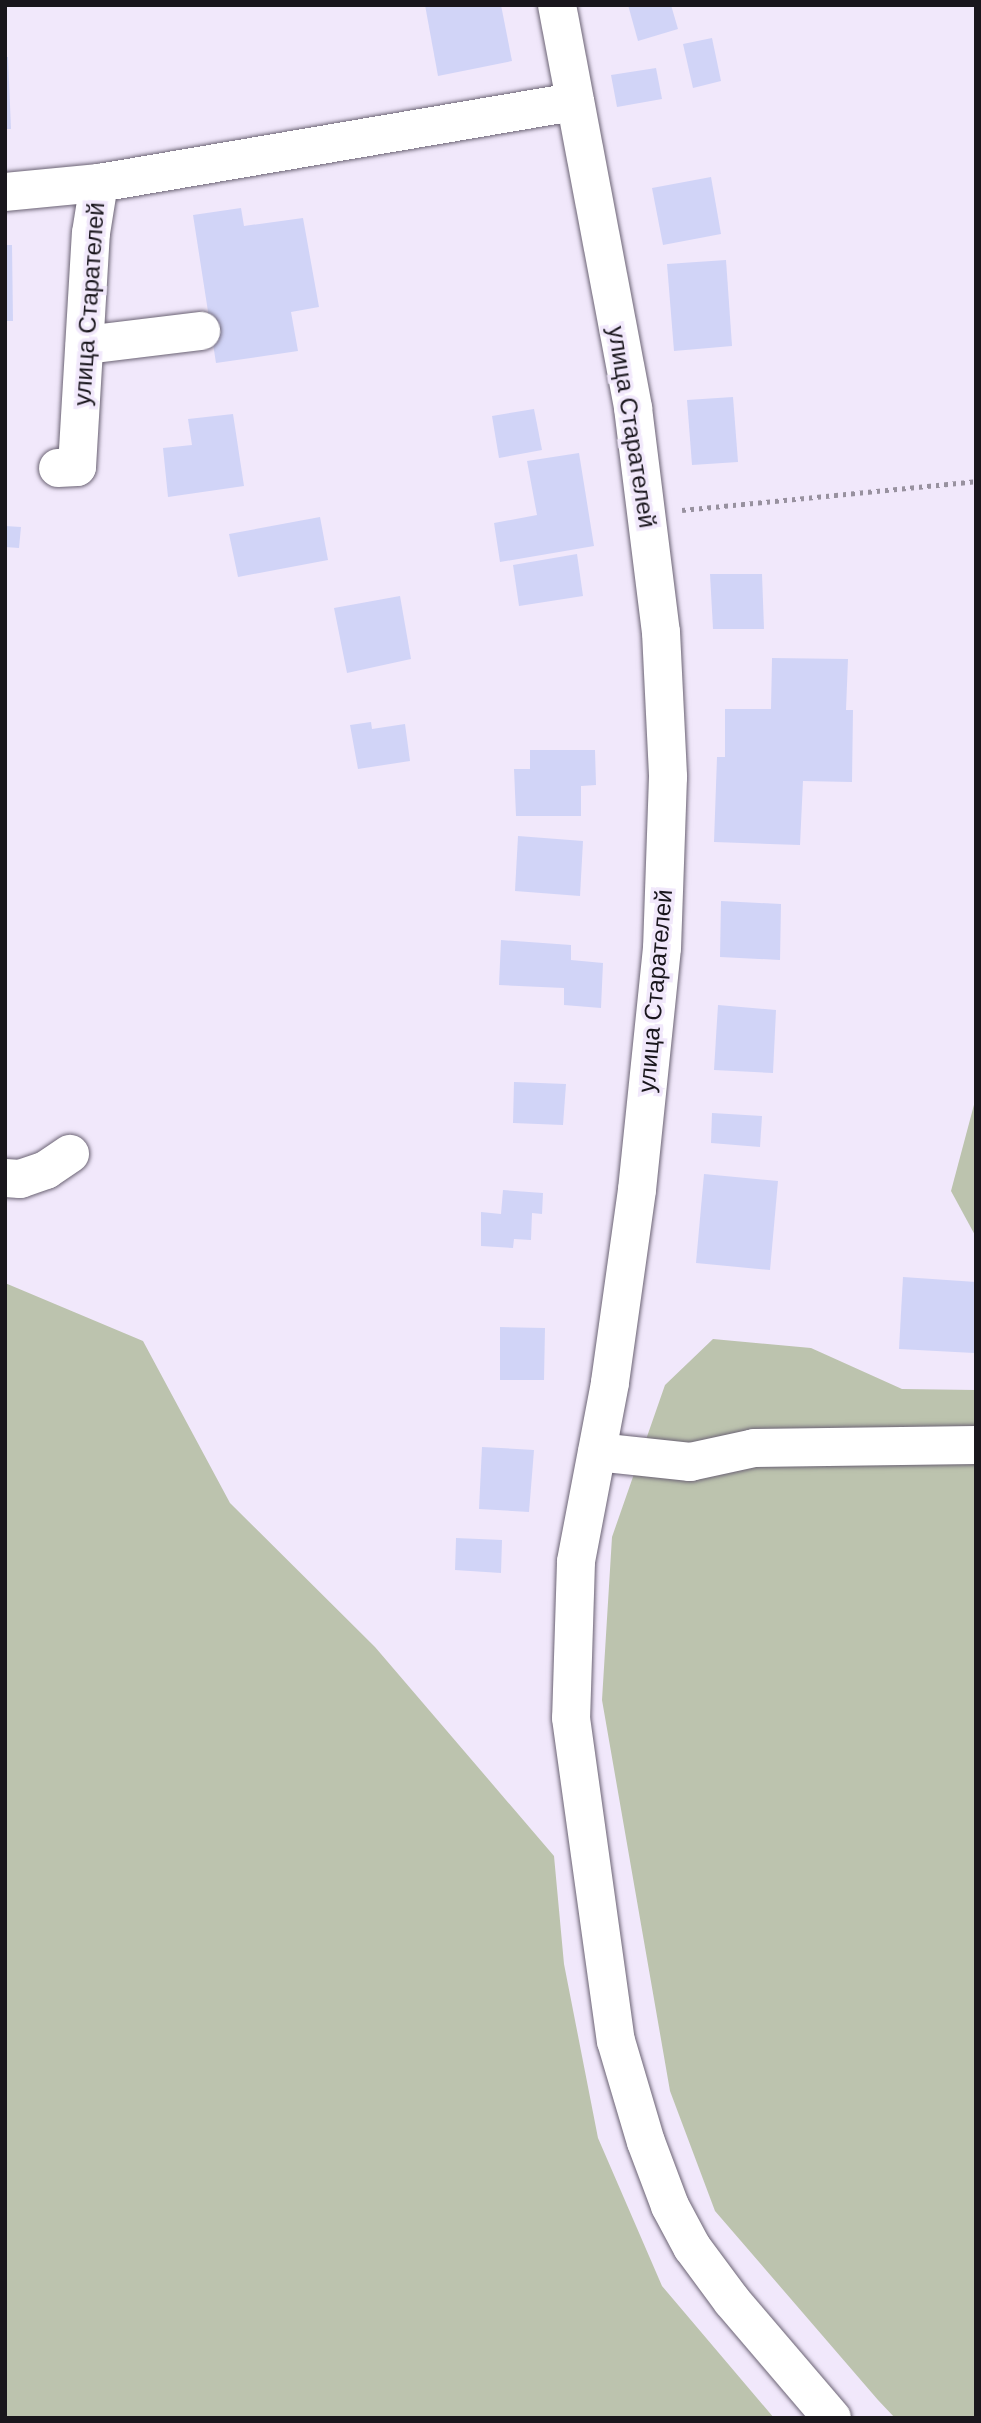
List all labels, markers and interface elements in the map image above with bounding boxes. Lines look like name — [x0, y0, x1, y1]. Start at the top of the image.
street label: улица Старателей — [68, 201, 110, 407]
street label: улица Старателей — [602, 324, 662, 530]
street label: улица Старателей — [632, 888, 678, 1094]

